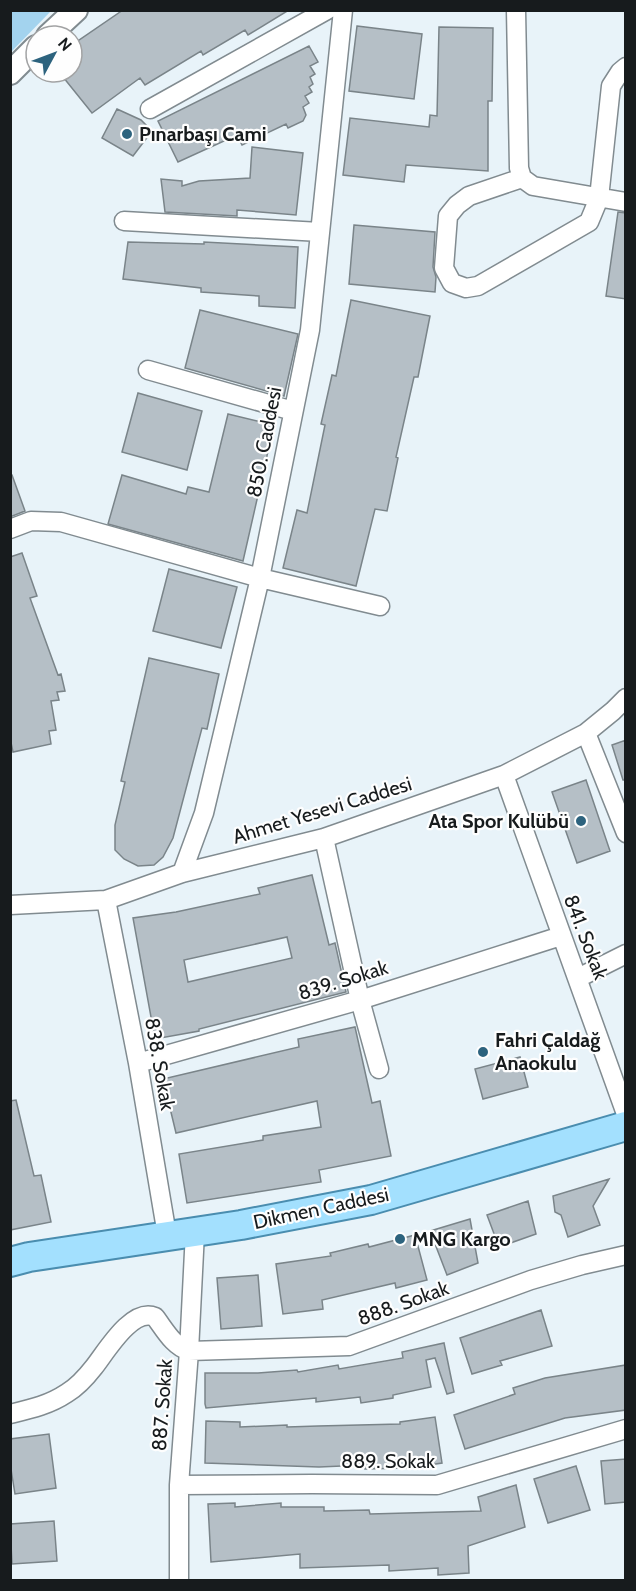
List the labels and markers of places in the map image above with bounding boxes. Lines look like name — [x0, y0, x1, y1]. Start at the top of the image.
place label: Pınarbaşı Cami — [139, 122, 267, 146]
marker: Pınarbaşı Cami — [120, 127, 134, 141]
place label: Ata Spor Kulübü — [429, 809, 569, 833]
marker: Ata Spor Kulübü — [574, 814, 588, 828]
place label: Fahri Çaldağ Anaokulu — [495, 1028, 600, 1075]
marker: Fahri Çaldağ Anaokulu — [476, 1045, 490, 1059]
place label: MNG Kargo — [412, 1227, 511, 1251]
marker: MNG Kargo — [393, 1232, 407, 1246]

